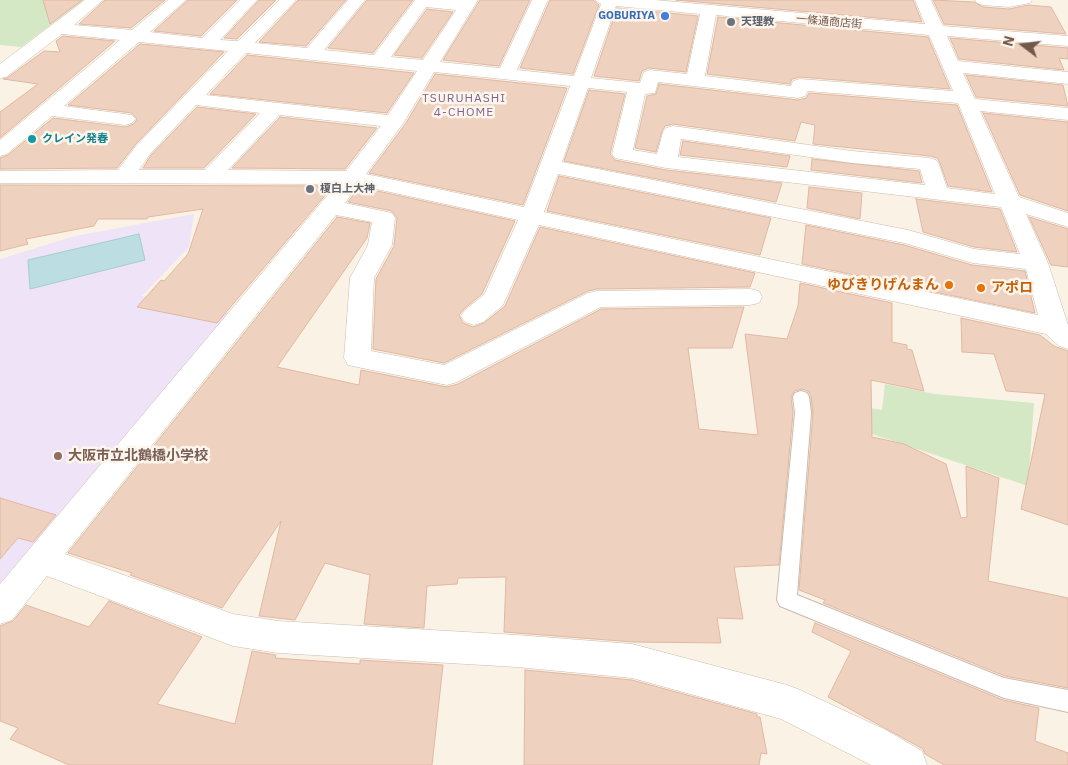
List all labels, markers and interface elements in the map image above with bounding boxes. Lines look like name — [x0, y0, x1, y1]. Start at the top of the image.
place label: GOBURIYA — [598, 9, 655, 23]
marker: GOBURIYA — [659, 10, 671, 22]
street label: 一條通商店街 — [796, 13, 862, 31]
place label: 天理教 — [741, 15, 774, 29]
marker: 天理教 — [725, 16, 737, 28]
north arrow — [998, 20, 1048, 70]
text: N — [999, 34, 1019, 48]
district label: TSURUHASHI 4-CHOME — [421, 92, 507, 120]
place label: クレイン発春 — [42, 132, 108, 146]
marker: クレイン発春 — [26, 133, 38, 145]
place label: 榎白上大神 — [320, 182, 375, 196]
marker: 榎白上大神 — [304, 183, 316, 195]
place label: ゆびきりげんまん — [827, 277, 939, 293]
marker: ゆびきりげんまん — [943, 279, 955, 291]
place label: アポロ — [991, 280, 1033, 296]
marker: アポロ — [975, 282, 987, 294]
place label: 大阪市立北鶴橋小学校 — [68, 448, 208, 464]
marker: 大阪市立北鶴橋小学校 — [52, 450, 64, 462]

